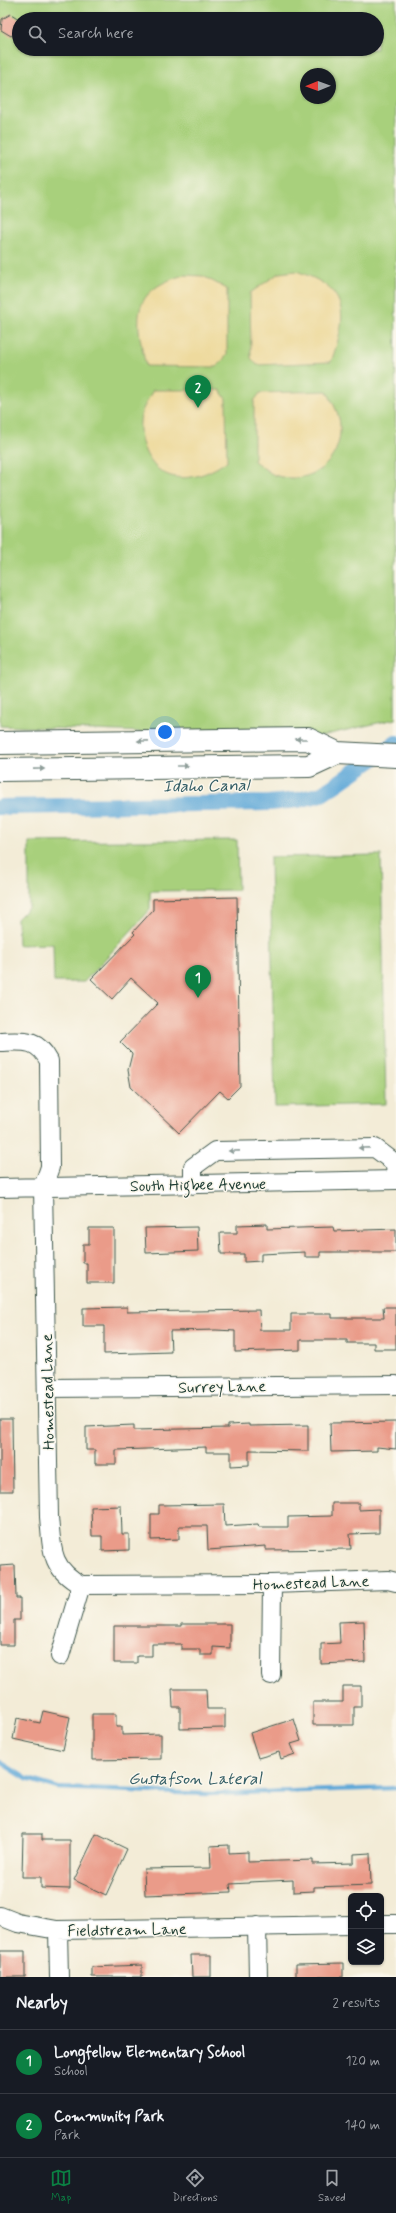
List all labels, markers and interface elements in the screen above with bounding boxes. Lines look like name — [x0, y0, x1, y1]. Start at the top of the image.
search box — [12, 12, 384, 56]
icon: search — [26, 23, 48, 45]
text: Search here — [58, 24, 134, 44]
north arrow — [300, 68, 336, 104]
pin: 2 — [185, 375, 211, 408]
your location — [155, 722, 175, 742]
one-way arrow — [294, 736, 307, 742]
one-way arrow — [136, 738, 149, 744]
one-way arrow — [177, 763, 190, 769]
one-way arrow — [33, 766, 46, 772]
water label: Idaho Canal — [163, 774, 252, 798]
pin: 1 — [185, 965, 211, 998]
one-way arrow — [358, 1145, 370, 1152]
one-way arrow — [227, 1148, 240, 1154]
street label: South Higbee Avenue — [130, 1174, 266, 1198]
street label: Homestead Lane — [37, 1333, 60, 1450]
street label: Surrey Lane — [178, 1376, 266, 1399]
street label: Homestead Lane — [253, 1571, 370, 1596]
water label: Gustafson Lateral — [128, 1768, 264, 1790]
map controls — [348, 1893, 384, 1965]
button: locate — [348, 1893, 384, 1929]
street label: Fieldstream Lane — [67, 1919, 187, 1942]
button: layers — [348, 1929, 384, 1965]
text: Nearby — [16, 1992, 68, 2014]
text: 2 results — [333, 1995, 380, 2012]
text: Longfellow Elementary School — [54, 2043, 245, 2063]
text: 1 — [26, 2053, 32, 2070]
text: 120 m — [346, 2053, 380, 2070]
text: School — [54, 2063, 88, 2080]
text: Community Park — [54, 2107, 164, 2127]
text: 2 — [26, 2117, 32, 2134]
text: 140 m — [345, 2117, 380, 2134]
text: Park — [54, 2127, 80, 2144]
tab: Map — [50, 2167, 72, 2205]
tab: Directions — [172, 2167, 218, 2205]
tab: Saved — [318, 2167, 346, 2205]

